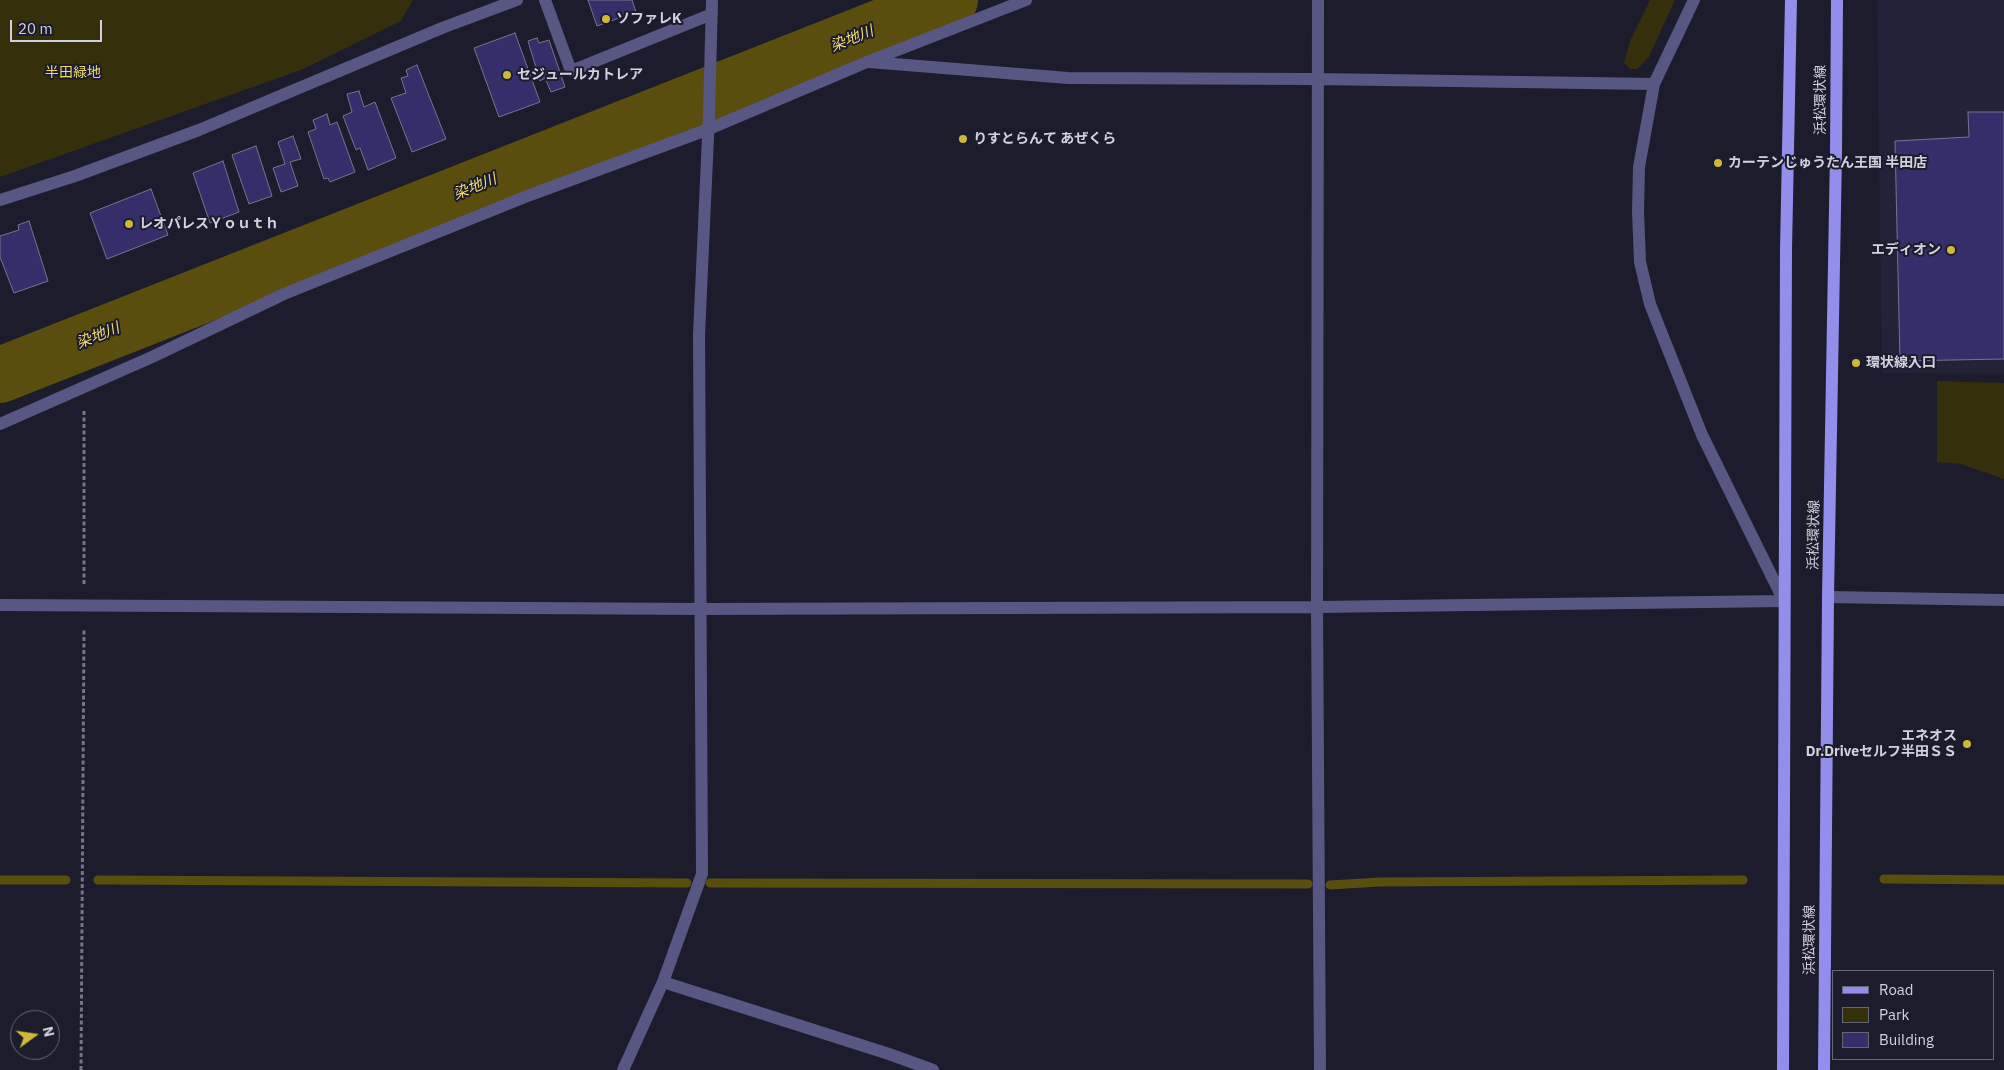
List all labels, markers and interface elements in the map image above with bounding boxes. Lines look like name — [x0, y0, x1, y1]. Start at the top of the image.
scale bar — [12, 10, 105, 42]
place label: ソファレK — [616, 11, 682, 27]
marker: ソファレK — [600, 13, 612, 25]
text: 20 m — [18, 19, 53, 38]
water label: 染地川 — [828, 22, 876, 56]
park label: 半田緑地 — [45, 65, 101, 81]
street label: 浜松環状線 — [1813, 65, 1829, 135]
place label: セジュールカトレア — [517, 67, 643, 83]
marker: セジュールカトレア — [501, 69, 513, 81]
place label: りすとらんて あぜくら — [973, 131, 1116, 147]
marker: りすとらんて あぜくら — [957, 133, 969, 145]
place label: カーテンじゅうたん王国 半田店 — [1728, 155, 1927, 171]
marker: カーテンじゅうたん王国 半田店 — [1712, 157, 1724, 169]
water label: 染地川 — [451, 170, 499, 204]
place label: レオパレスＹｏｕｔｈ — [139, 216, 279, 232]
marker: レオパレスＹｏｕｔｈ — [123, 218, 135, 230]
place label: エディオン — [1871, 242, 1941, 258]
marker: エディオン — [1945, 244, 1957, 256]
water label: 染地川 — [74, 319, 122, 353]
place label: 環状線入口 — [1866, 355, 1936, 371]
marker: 環状線入口 — [1850, 357, 1862, 369]
street label: 浜松環状線 — [1805, 500, 1823, 570]
place label: エネオス Dr.Driveセルフ半田ＳＳ — [1806, 728, 1957, 760]
marker: エネオス Dr.Driveセルフ半田ＳＳ — [1961, 738, 1973, 750]
street label: 浜松環状線 — [1802, 905, 1818, 975]
legend — [1832, 970, 1994, 1060]
text: Road — [1879, 980, 1914, 999]
text: Park — [1879, 1005, 1909, 1024]
north arrow — [10, 1010, 60, 1060]
text: N — [39, 1025, 59, 1039]
text: Building — [1879, 1030, 1934, 1049]

